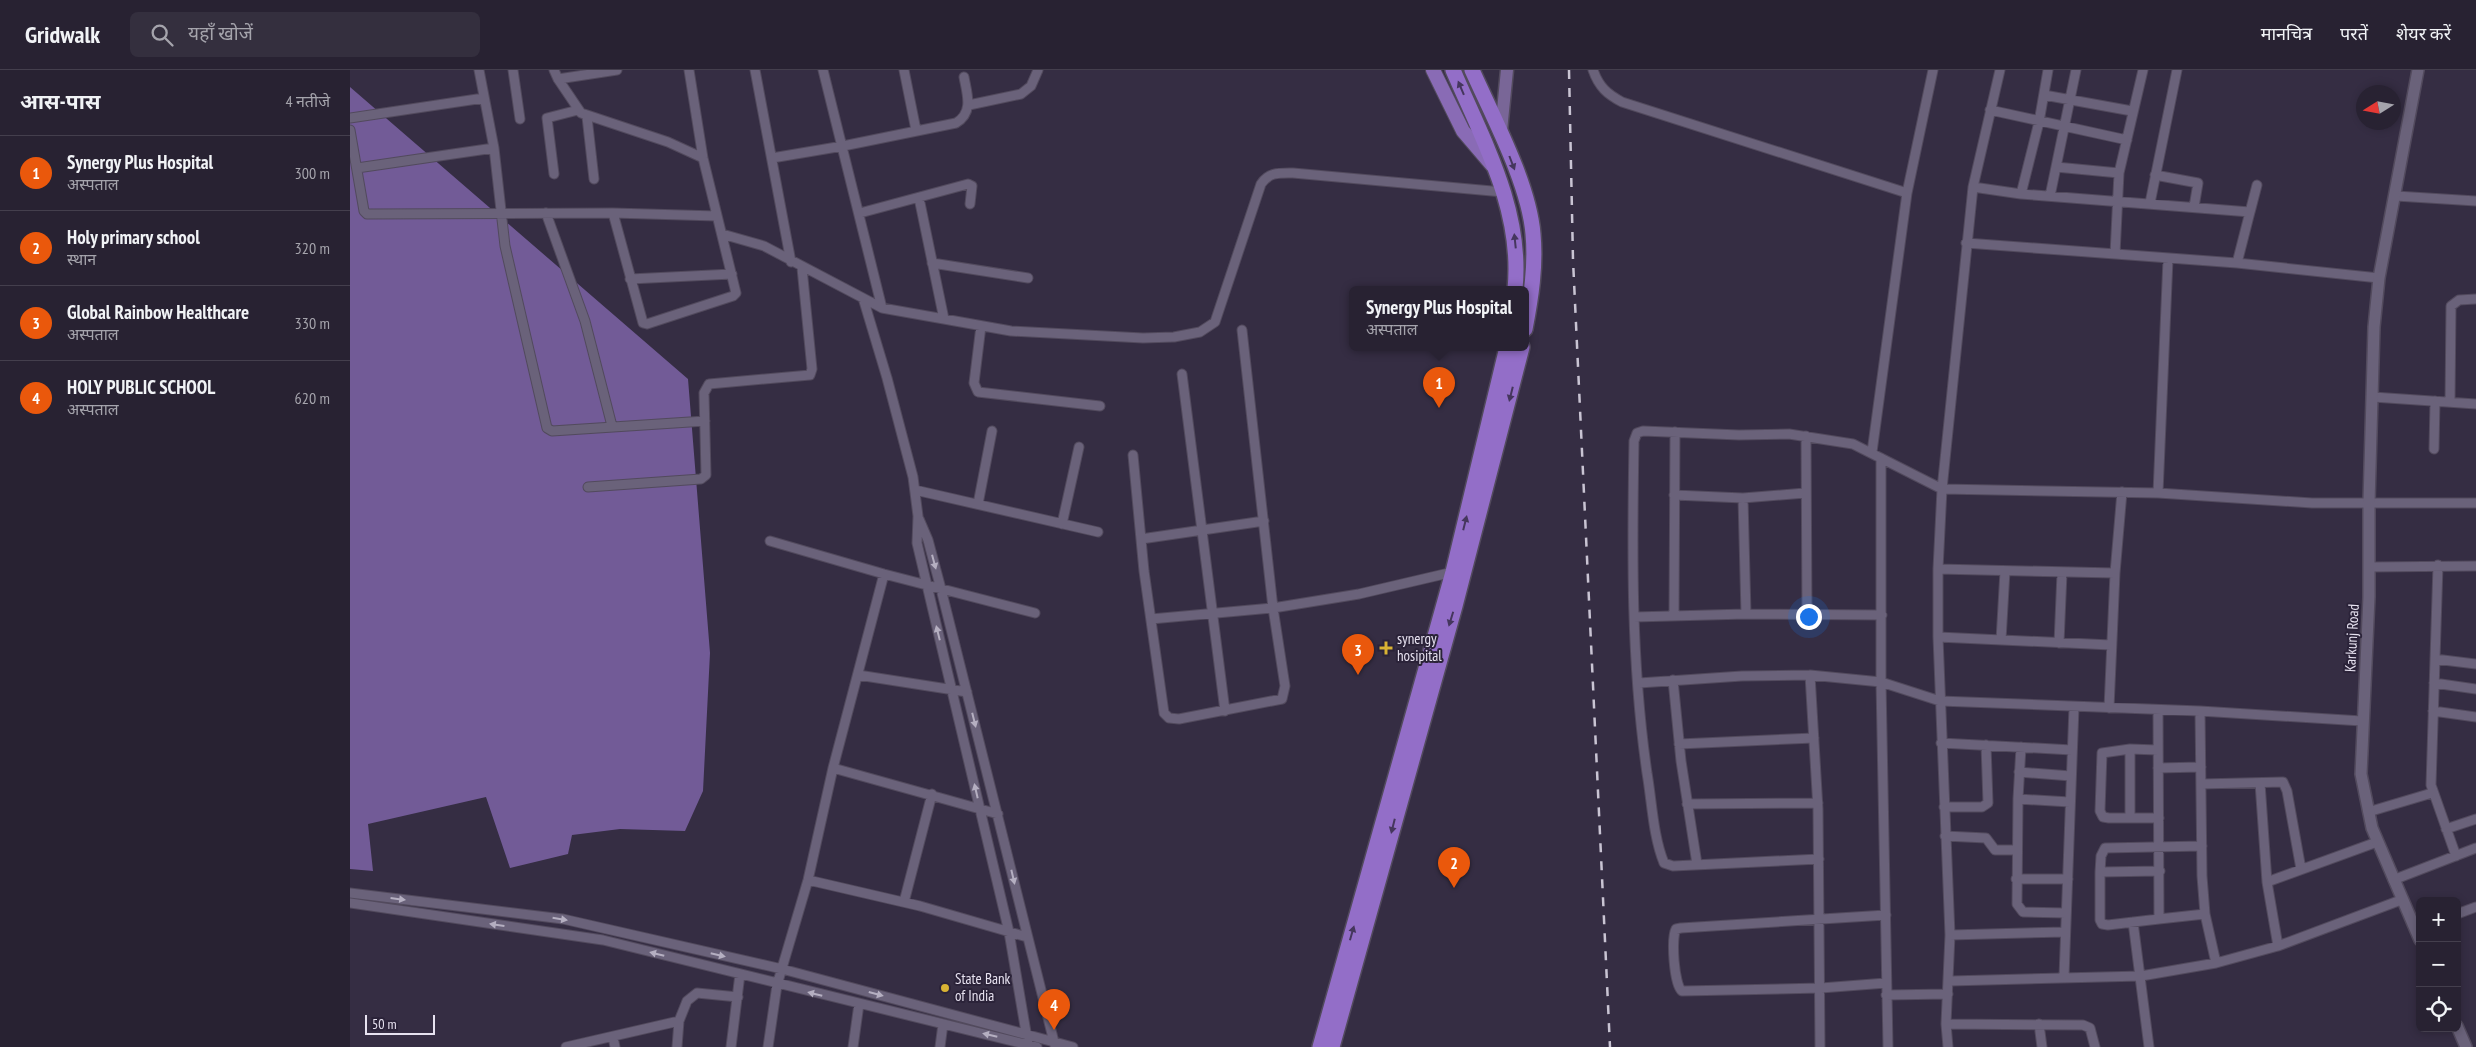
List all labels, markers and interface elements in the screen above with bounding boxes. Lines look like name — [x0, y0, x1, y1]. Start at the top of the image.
search box — [130, 12, 480, 57]
text: Gridwalk — [25, 19, 100, 50]
icon: search — [148, 21, 176, 49]
text: यहाँ खोजें — [188, 21, 253, 45]
text: मानचित्र — [2261, 22, 2312, 45]
text: परतें — [2340, 22, 2368, 45]
text: शेयर करें — [2396, 22, 2451, 45]
one-way arrow — [1456, 81, 1464, 95]
north arrow — [2356, 85, 2401, 130]
text: आस-पास — [20, 88, 100, 115]
text: 4 नतीजे — [285, 91, 330, 111]
text: Synergy Plus Hospital — [67, 150, 213, 174]
one-way arrow — [1509, 156, 1517, 170]
text: 1 — [32, 163, 40, 183]
text: 300 m — [295, 163, 330, 183]
text: अस्पताल — [67, 174, 119, 194]
text: Holy primary school — [67, 225, 200, 249]
one-way arrow — [1510, 232, 1518, 248]
text: 2 — [32, 238, 40, 258]
text: 320 m — [295, 238, 330, 258]
text: स्थान — [67, 249, 96, 269]
popup — [1349, 286, 1529, 351]
text: Synergy Plus Hospital — [1366, 295, 1512, 319]
text: Global Rainbow Healthcare — [67, 300, 249, 324]
text: 3 — [32, 313, 40, 333]
text: 330 m — [295, 313, 330, 333]
text: अस्पताल — [1366, 319, 1418, 339]
text: अस्पताल — [67, 324, 119, 344]
pin: 1 — [1423, 367, 1455, 408]
text: HOLY PUBLIC SCHOOL — [67, 375, 215, 399]
one-way arrow — [1507, 387, 1515, 402]
text: 4 — [32, 388, 40, 408]
text: 620 m — [295, 388, 330, 408]
text: अस्पताल — [67, 399, 119, 419]
one-way arrow — [1461, 515, 1469, 530]
one-way arrow — [930, 554, 938, 570]
street label: Karkunj Road — [2340, 603, 2363, 672]
your location — [1796, 604, 1822, 630]
one-way arrow — [1447, 612, 1455, 627]
one-way arrow — [934, 625, 942, 640]
place label: synergy hosipital — [1397, 629, 1442, 665]
pin: 3 — [1342, 634, 1374, 675]
marker: synergy hosipital — [1379, 641, 1393, 655]
one-way arrow — [970, 712, 978, 727]
one-way arrow — [972, 783, 980, 799]
one-way arrow — [1389, 818, 1397, 833]
pin: 2 — [1438, 847, 1470, 888]
one-way arrow — [1009, 870, 1017, 885]
one-way arrow — [391, 895, 407, 903]
map controls — [2416, 897, 2461, 1032]
button: + — [2416, 897, 2461, 942]
one-way arrow — [552, 916, 568, 924]
one-way arrow — [489, 921, 505, 929]
one-way arrow — [1349, 925, 1357, 940]
button: − — [2416, 942, 2461, 987]
one-way arrow — [650, 950, 665, 958]
one-way arrow — [711, 951, 726, 959]
place label: State Bank of India — [955, 969, 1011, 1005]
marker: State Bank of India — [939, 982, 951, 994]
button: locate — [2416, 987, 2461, 1032]
pin: 4 — [1038, 989, 1070, 1030]
one-way arrow — [807, 990, 822, 998]
one-way arrow — [868, 990, 883, 998]
scale bar — [365, 1012, 435, 1035]
text: 50 m — [372, 1015, 397, 1033]
one-way arrow — [982, 1031, 997, 1039]

